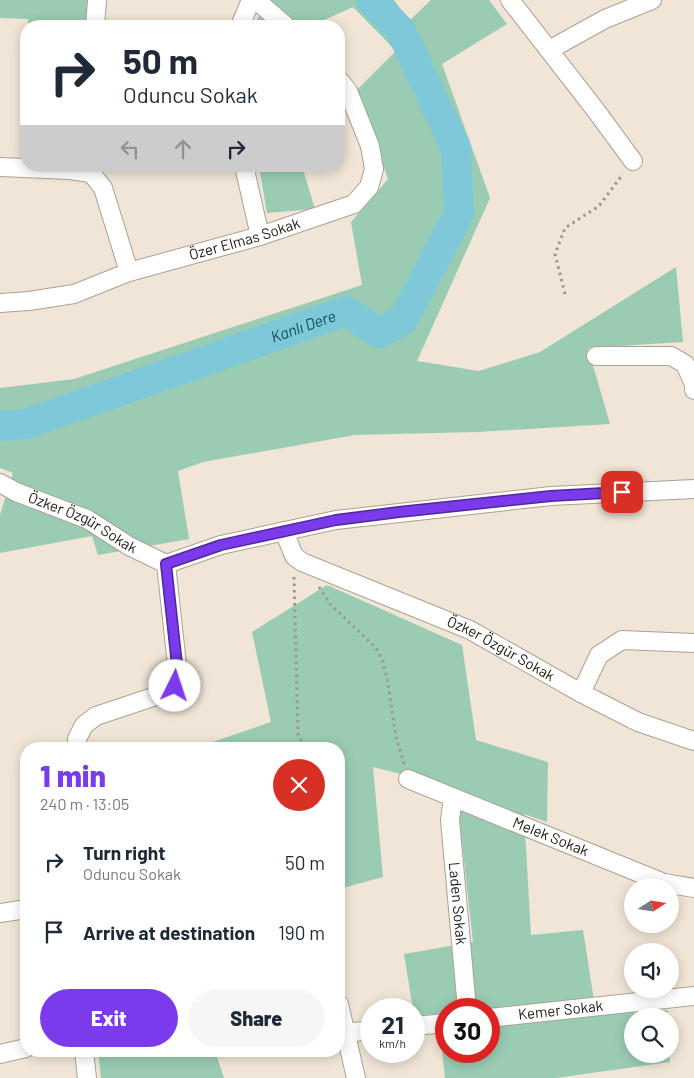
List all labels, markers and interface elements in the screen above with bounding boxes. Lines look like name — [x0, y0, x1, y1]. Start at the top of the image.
text: 50 m — [123, 39, 198, 81]
icon: right — [40, 40, 105, 105]
text: Oduncu Sokak — [123, 81, 258, 107]
icon: left — [116, 135, 144, 163]
icon: ahead — [169, 135, 197, 163]
icon: right — [222, 135, 250, 163]
street label: Özer Elmas Sokak — [187, 213, 303, 263]
water label: Kanlı Dere — [268, 305, 338, 346]
pin — [601, 471, 643, 513]
icon: arrive — [608, 478, 636, 506]
street label: Özker Özgür Sokak — [26, 488, 141, 557]
street label: Özker Özgür Sokak — [445, 612, 559, 684]
position arrow — [148, 659, 200, 711]
text: 1 min — [40, 757, 106, 793]
button: close — [273, 759, 325, 811]
text: 240 m · 13:05 — [40, 794, 129, 813]
street label: Melek Sokak — [510, 813, 592, 860]
text: Turn right — [83, 841, 165, 864]
icon: right — [40, 848, 68, 876]
text: 50 m — [285, 851, 325, 874]
street label: Laden Sokak — [446, 861, 471, 946]
text: Oduncu Sokak — [83, 864, 181, 883]
north arrow — [624, 878, 679, 932]
map controls — [624, 878, 679, 1063]
icon: arrive — [40, 918, 68, 946]
text: Arrive at destination — [83, 921, 255, 944]
text: 190 m — [278, 921, 325, 944]
button: sound — [624, 943, 679, 998]
button: Exit — [40, 989, 178, 1047]
button: Share — [188, 989, 325, 1047]
street label: Kemer Sokak — [517, 996, 604, 1023]
speed limit sign: 30 — [435, 998, 500, 1063]
button: search — [624, 1008, 679, 1063]
text: 21 — [381, 1009, 404, 1039]
text: km/h — [379, 1036, 406, 1050]

